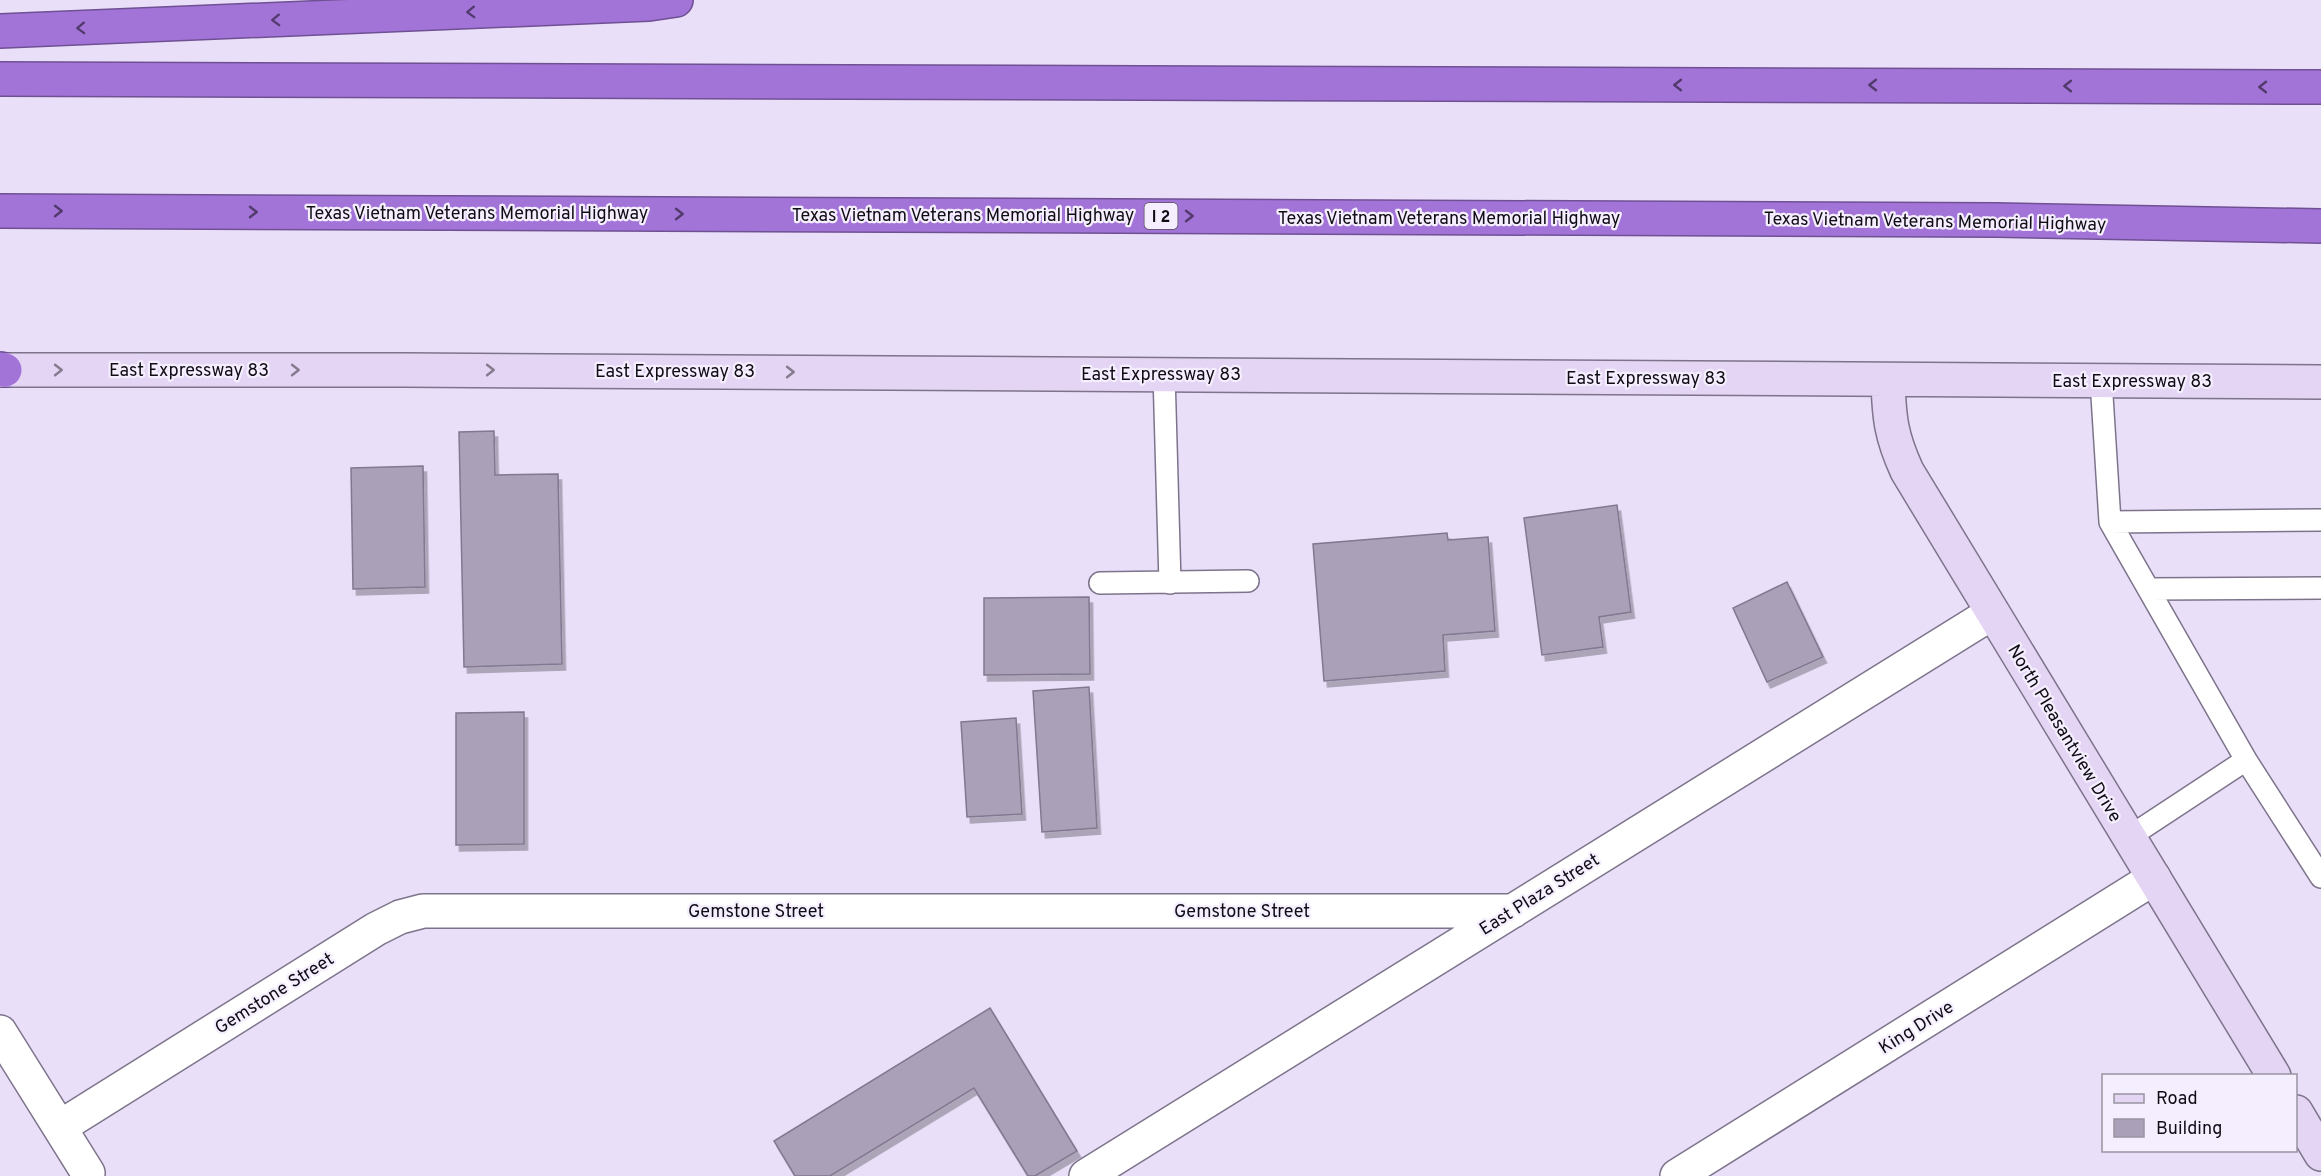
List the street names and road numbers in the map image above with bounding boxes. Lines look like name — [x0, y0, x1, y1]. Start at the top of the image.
street label: Texas Vietnam Veterans Memorial Highway — [306, 203, 648, 226]
road number: I 2 — [1144, 203, 1178, 229]
street label: Texas Vietnam Veterans Memorial Highway — [792, 205, 1134, 228]
street label: Texas Vietnam Veterans Memorial Highway — [1278, 208, 1620, 231]
street label: Texas Vietnam Veterans Memorial Highway — [1763, 208, 2106, 237]
street label: East Expressway 83 — [109, 360, 269, 383]
street label: East Expressway 83 — [595, 361, 755, 384]
street label: East Expressway 83 — [1081, 364, 1241, 387]
street label: East Expressway 83 — [1566, 368, 1726, 391]
street label: East Expressway 83 — [2052, 371, 2212, 394]
street label: North Pleasantview Drive — [2002, 641, 2126, 827]
street label: East Plaza Street — [1475, 849, 1604, 941]
street label: Gemstone Street — [688, 901, 824, 924]
street label: Gemstone Street — [1174, 901, 1310, 924]
street label: Gemstone Street — [211, 948, 339, 1040]
street label: King Drive — [1875, 996, 1958, 1060]

